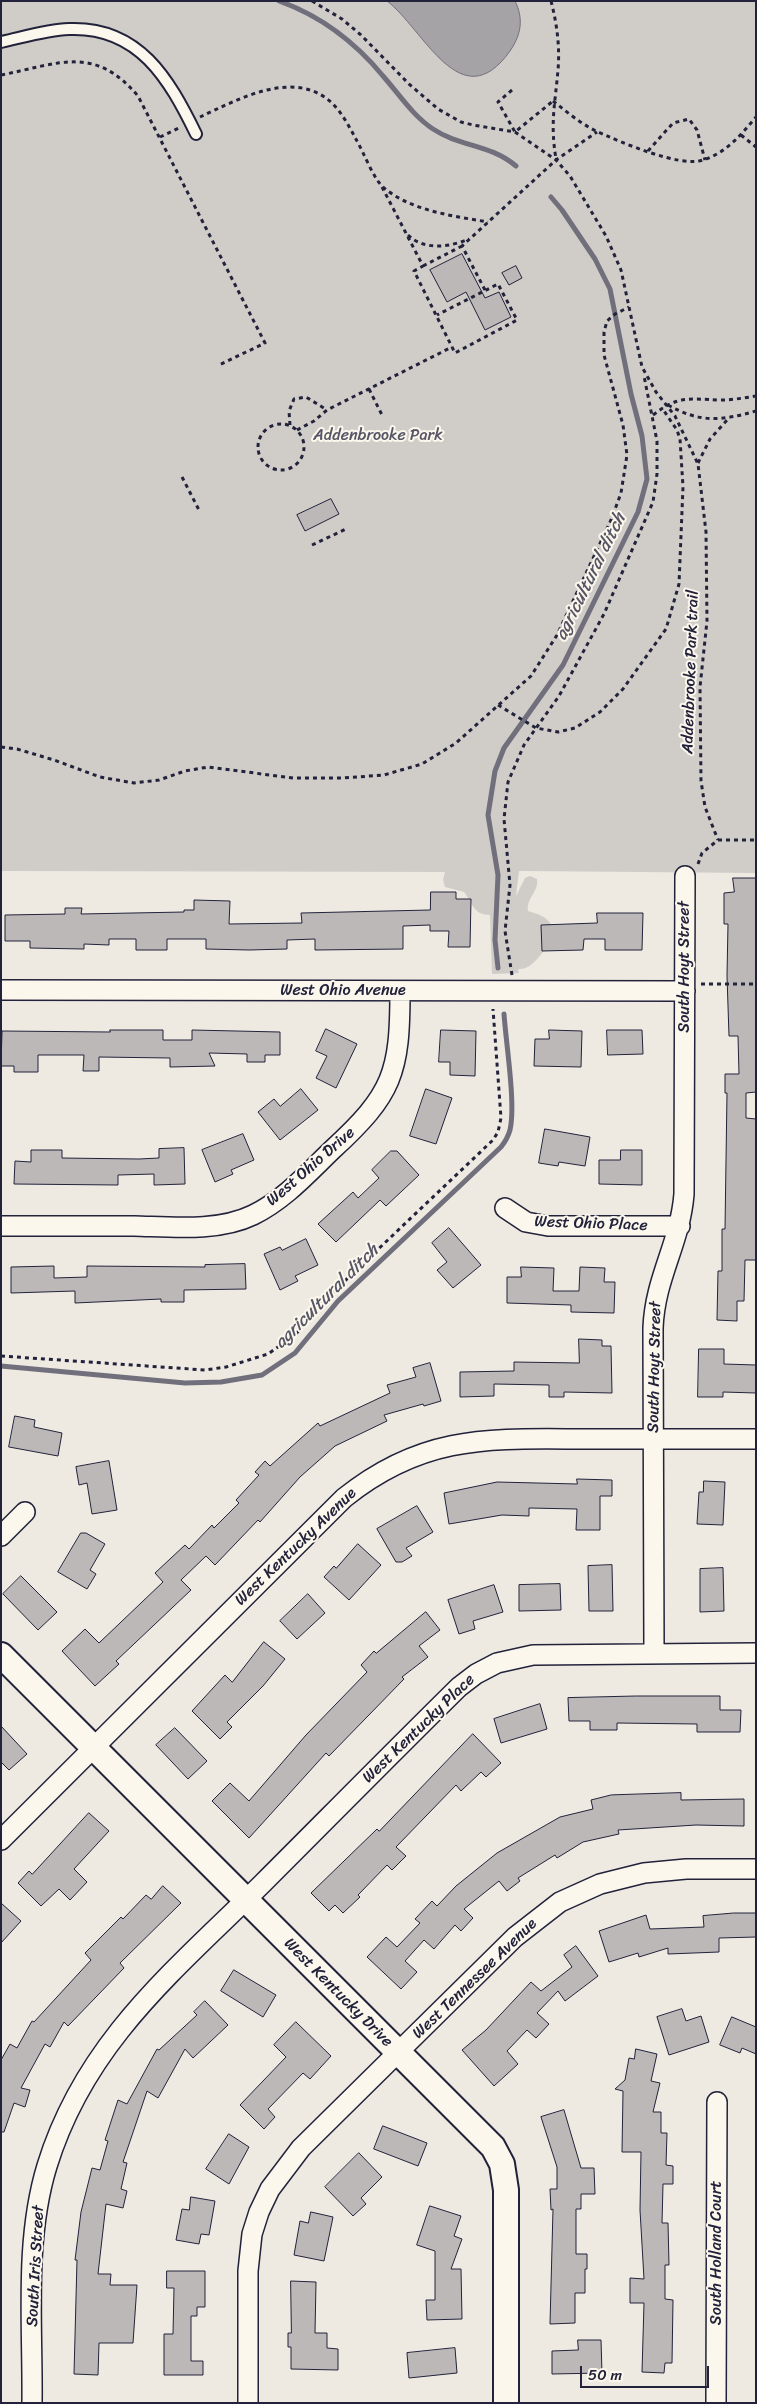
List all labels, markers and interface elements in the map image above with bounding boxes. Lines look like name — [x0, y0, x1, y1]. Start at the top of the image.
park label: Addenbrooke Park — [313, 426, 443, 446]
water label: agricultural ditch — [551, 510, 631, 644]
street label: Addenbrooke Park trail — [679, 590, 703, 754]
street label: South Hoyt Street — [675, 901, 695, 1033]
street label: West Ohio Avenue — [280, 981, 406, 1001]
street label: West Ohio Drive — [263, 1123, 359, 1211]
street label: West Ohio Place — [534, 1212, 648, 1236]
water label: agricultural ditch — [270, 1240, 384, 1354]
street label: South Hoyt Street — [644, 1301, 666, 1433]
street label: West Kentucky Avenue — [231, 1484, 361, 1610]
street label: West Kentucky Place — [359, 1670, 479, 1788]
street label: West Tennessee Avenue — [409, 1915, 541, 2043]
street label: West Kentucky Drive — [279, 1934, 397, 2052]
street label: South Holland Court — [707, 2181, 727, 2325]
street label: South Iris Street — [23, 2205, 49, 2327]
scale bar — [582, 2356, 711, 2388]
text: 50 m — [588, 2362, 622, 2388]

